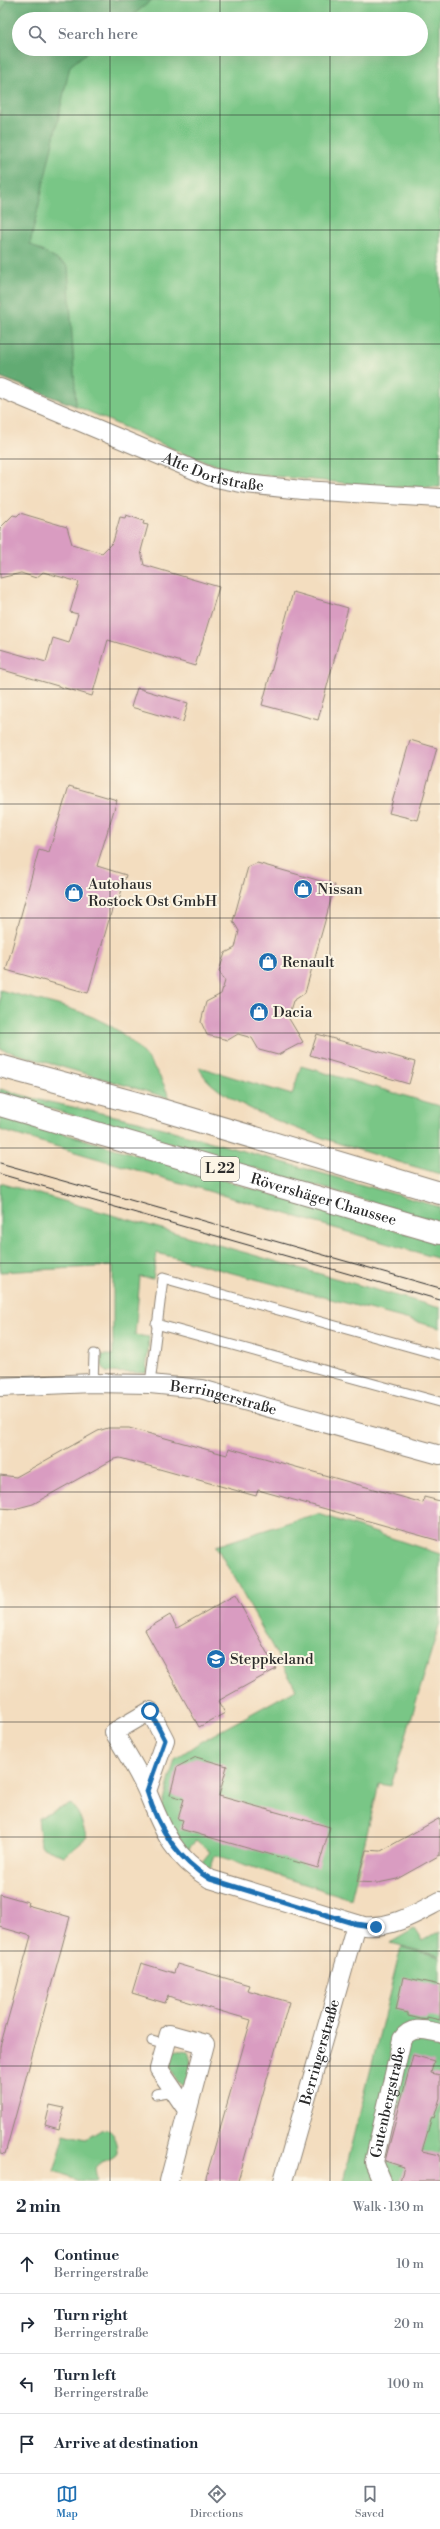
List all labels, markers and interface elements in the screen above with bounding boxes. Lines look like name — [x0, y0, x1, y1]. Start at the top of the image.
search box — [12, 12, 428, 56]
icon: search — [26, 23, 48, 45]
text: Search here — [58, 25, 138, 44]
street label: Alte Dorfstraße — [159, 448, 265, 495]
place label: Autohaus Rostock Ost GmbH — [87, 875, 217, 911]
shop icon: Nissan — [292, 878, 314, 900]
place label: Nissan — [317, 880, 363, 899]
shop icon: Autohaus Rostock Ost GmbH — [63, 882, 85, 904]
shop icon: Renault — [257, 951, 279, 973]
place label: Renault — [282, 953, 335, 972]
shop icon: Dacia — [248, 1001, 270, 1023]
place label: Dacia — [273, 1003, 313, 1022]
road number: L 22 — [201, 1157, 239, 1181]
street label: Rövershäger Chaussee — [248, 1169, 399, 1229]
street label: Berringerstraße — [168, 1376, 279, 1419]
school or university icon: Steppkeland — [205, 1648, 227, 1670]
place label: Steppkeland — [230, 1650, 314, 1669]
route start — [141, 1702, 159, 1720]
route end — [367, 1918, 385, 1936]
street label: Berringerstraße — [295, 1997, 344, 2108]
street label: Gutenbergstraße — [366, 2045, 410, 2160]
text: 2 min — [16, 2196, 61, 2218]
text: Walk · 130 m — [353, 2199, 424, 2215]
text: Continue — [54, 2246, 119, 2265]
icon: ahead — [16, 2253, 38, 2275]
text: 10 m — [396, 2256, 424, 2272]
text: Berringerstraße — [54, 2265, 149, 2281]
text: Turn right — [54, 2306, 128, 2325]
icon: right — [16, 2313, 38, 2335]
text: 20 m — [394, 2316, 424, 2332]
text: Berringerstraße — [54, 2325, 149, 2341]
text: Turn left — [54, 2366, 116, 2385]
icon: left — [16, 2373, 38, 2395]
text: 100 m — [388, 2376, 424, 2392]
text: Berringerstraße — [54, 2385, 149, 2401]
icon: arrive — [16, 2433, 38, 2455]
text: Arrive at destination — [54, 2434, 198, 2453]
tab: Map — [56, 2483, 78, 2521]
tab: Directions — [190, 2483, 243, 2521]
tab: Saved — [355, 2483, 384, 2521]

